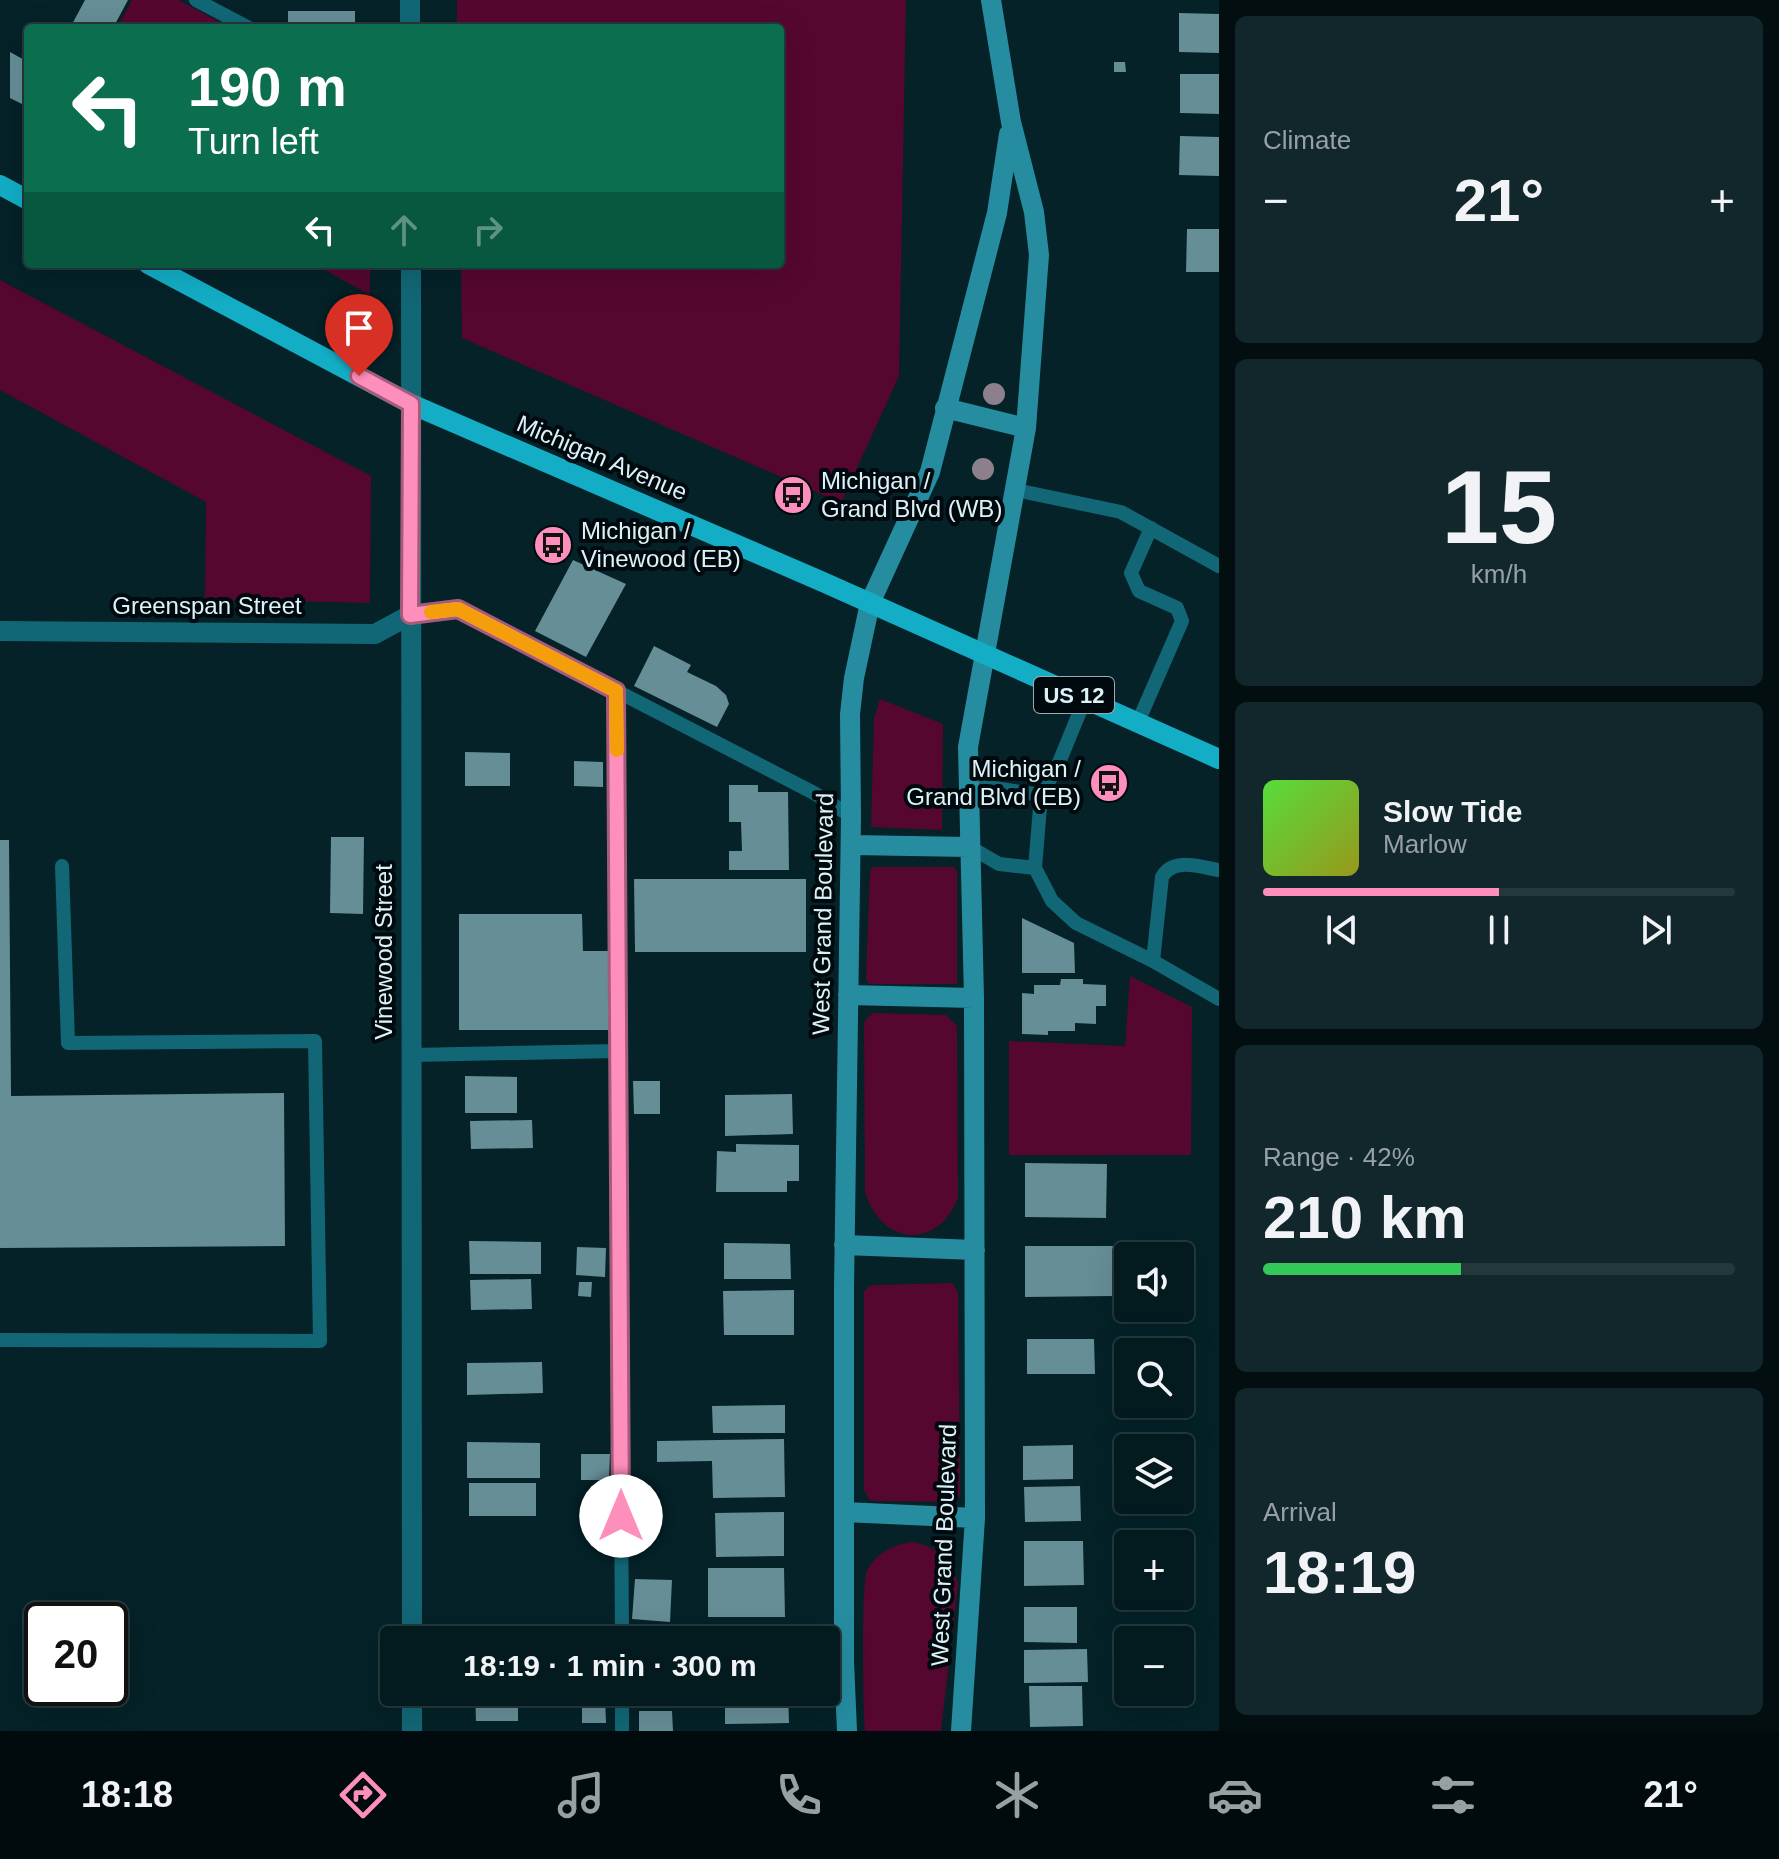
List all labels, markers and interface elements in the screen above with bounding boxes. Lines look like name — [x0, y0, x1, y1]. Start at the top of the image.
text: 190 m — [188, 55, 347, 118]
icon: left — [56, 56, 160, 160]
text: Turn left — [188, 121, 319, 162]
text: Climate — [1263, 125, 1351, 155]
text: 21° — [1454, 167, 1544, 234]
text: − — [1263, 176, 1289, 225]
text: + — [1709, 176, 1735, 225]
icon: left — [298, 208, 342, 252]
icon: ahead — [382, 208, 426, 252]
icon: right — [466, 208, 510, 252]
pin — [325, 294, 393, 376]
icon: arrive — [337, 306, 381, 350]
street label: Michigan Avenue — [513, 409, 691, 506]
text: 15 — [1441, 449, 1557, 565]
place label: Michigan / Grand Blvd (WB) — [821, 467, 1002, 522]
bus stop icon: Michigan / Grand Blvd (WB) — [772, 474, 814, 516]
place label: Michigan / Vinewood (EB) — [581, 517, 741, 572]
bus stop icon: Michigan / Vinewood (EB) — [532, 524, 574, 566]
text: km/h — [1471, 559, 1527, 589]
street label: Greenspan Street — [112, 592, 302, 619]
road number: US 12 — [1034, 677, 1114, 713]
place label: Michigan / Grand Blvd (EB) — [906, 755, 1081, 810]
bus stop icon: Michigan / Grand Blvd (EB) — [1088, 762, 1130, 804]
street label: West Grand Boulevard — [807, 793, 838, 1035]
text: Slow Tide — [1383, 795, 1522, 828]
text: Marlow — [1383, 829, 1467, 859]
street label: Vinewood Street — [370, 864, 397, 1040]
icon: previous — [1320, 908, 1364, 952]
icon: pause — [1477, 908, 1521, 952]
icon: next — [1634, 908, 1678, 952]
text: Range · 42% — [1263, 1142, 1415, 1172]
text: 210 km — [1263, 1184, 1467, 1251]
map controls — [1114, 1242, 1194, 1706]
button: sound — [1114, 1242, 1194, 1322]
button: search — [1114, 1338, 1194, 1418]
street label: West Grand Boulevard — [926, 1423, 961, 1667]
button: layers — [1114, 1434, 1194, 1514]
position arrow — [579, 1474, 663, 1558]
text: Arrival — [1263, 1497, 1337, 1527]
button: + — [1114, 1530, 1194, 1610]
text: 18:19 — [1263, 1539, 1416, 1606]
speed limit sign: 20 — [24, 1602, 128, 1706]
button: − — [1114, 1626, 1194, 1706]
text: 18:19 · 1 min · 300 m — [463, 1649, 757, 1682]
icon: directions — [335, 1767, 391, 1823]
icon: music — [553, 1767, 609, 1823]
icon: phone — [771, 1767, 827, 1823]
icon: climate — [989, 1767, 1045, 1823]
icon: car — [1207, 1767, 1263, 1823]
icon: filters — [1425, 1767, 1481, 1823]
text: 18:18 — [81, 1774, 173, 1815]
text: 21° — [1643, 1774, 1698, 1815]

